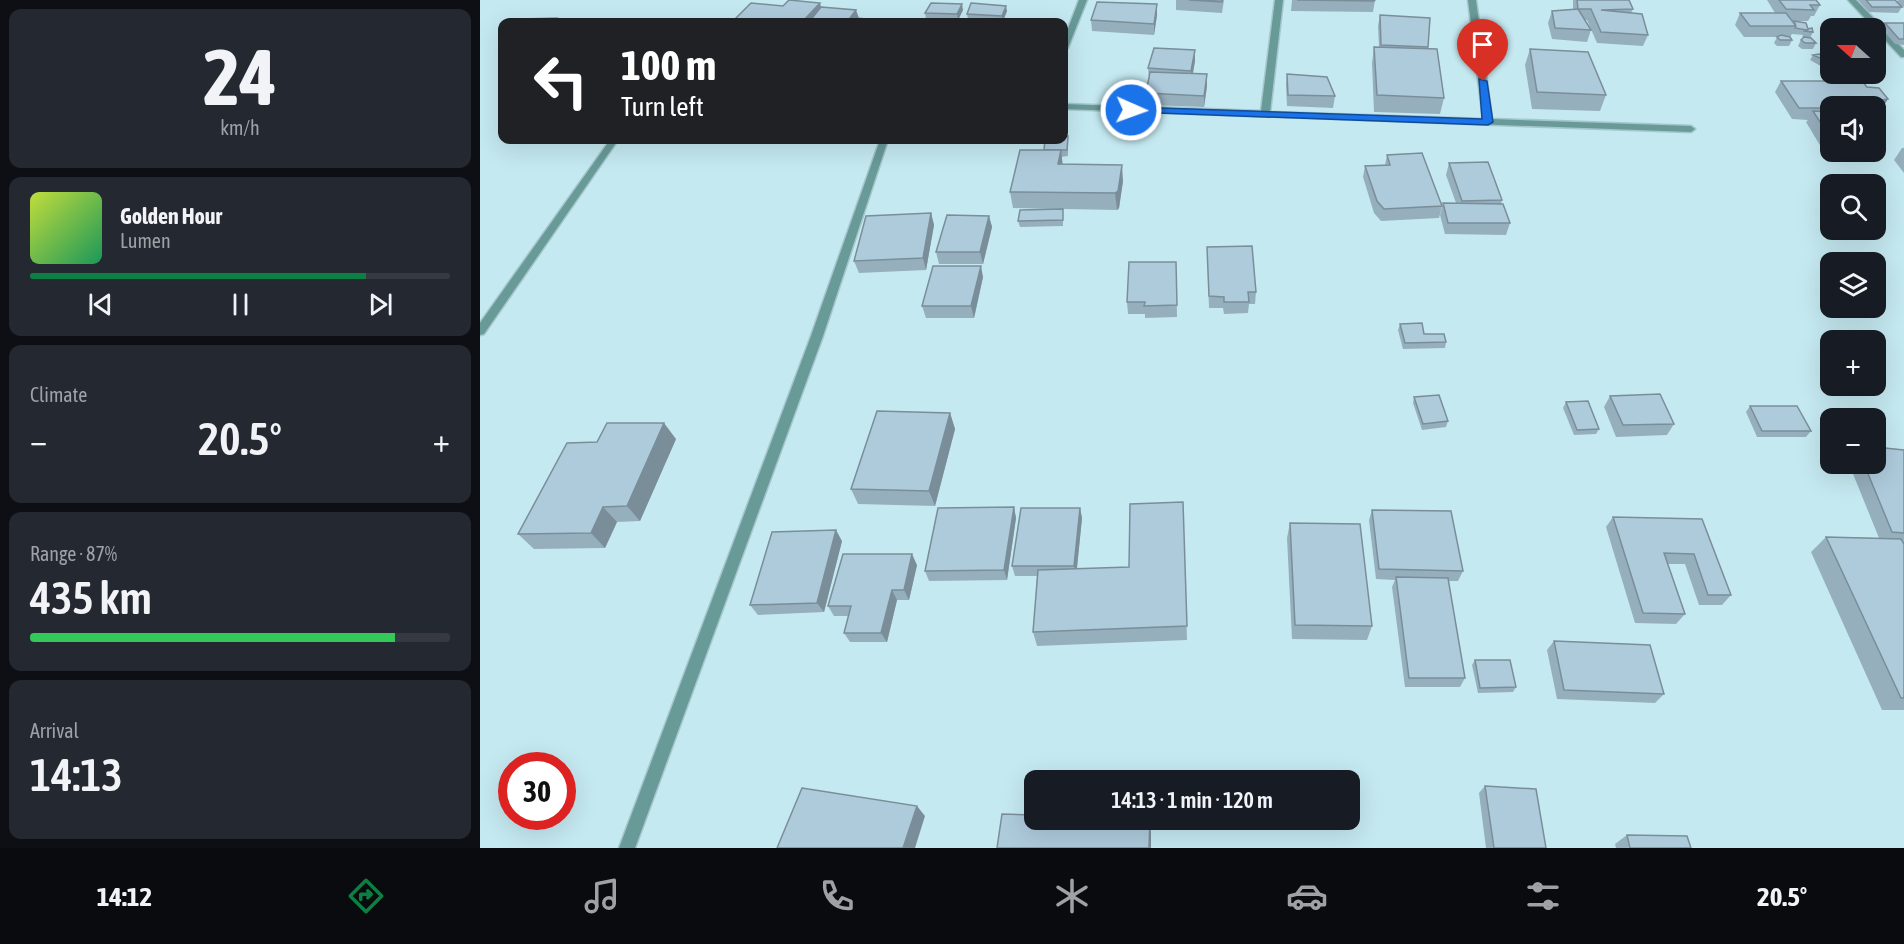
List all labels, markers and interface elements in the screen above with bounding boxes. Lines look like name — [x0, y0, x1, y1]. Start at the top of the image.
north arrow — [1820, 18, 1886, 84]
map controls — [1820, 18, 1886, 474]
pin — [1457, 19, 1508, 81]
icon: arrive — [1466, 28, 1499, 61]
text: 24 — [203, 32, 277, 122]
text: 100 m — [621, 41, 716, 89]
icon: left — [522, 42, 600, 120]
position arrow — [1099, 78, 1163, 142]
text: Turn left — [621, 91, 704, 122]
button: sound — [1820, 96, 1886, 162]
text: km/h — [220, 116, 260, 139]
button: search — [1820, 174, 1886, 240]
text: Golden Hour — [120, 203, 222, 229]
text: Lumen — [120, 229, 171, 252]
button: layers — [1820, 252, 1886, 318]
icon: previous — [84, 288, 117, 321]
icon: pause — [224, 288, 257, 321]
icon: next — [364, 288, 397, 321]
button: + — [1820, 330, 1886, 396]
text: Climate — [30, 383, 87, 406]
button: − — [1820, 408, 1886, 474]
text: 20.5° — [198, 413, 282, 465]
text: − — [30, 421, 47, 459]
text: + — [433, 421, 450, 459]
text: Range · 87% — [30, 542, 117, 565]
text: 435 km — [30, 572, 152, 624]
text: Arrival — [30, 719, 79, 742]
text: 14:13 — [30, 749, 123, 801]
speed limit sign: 30 — [498, 752, 576, 830]
text: 14:13 · 1 min · 120 m — [1111, 787, 1273, 813]
icon: directions — [345, 875, 387, 917]
icon: music — [581, 875, 623, 917]
icon: phone — [816, 875, 858, 917]
icon: climate — [1051, 875, 1093, 917]
icon: car — [1286, 875, 1328, 917]
icon: filters — [1522, 875, 1564, 917]
text: 14:12 — [97, 881, 152, 912]
text: 20.5° — [1757, 881, 1807, 912]

